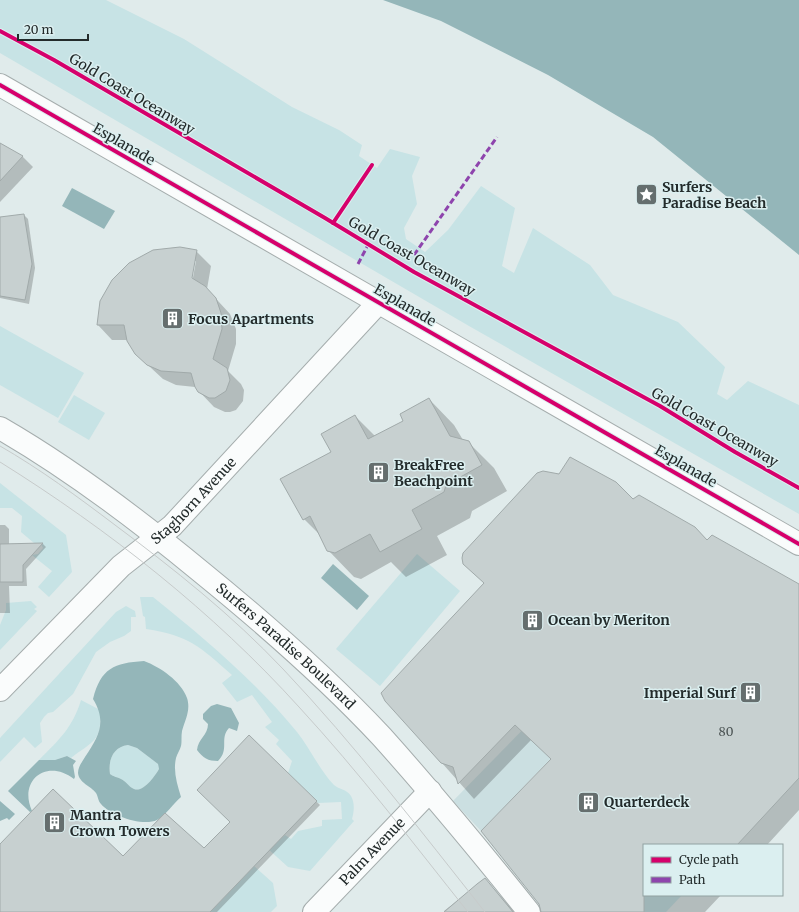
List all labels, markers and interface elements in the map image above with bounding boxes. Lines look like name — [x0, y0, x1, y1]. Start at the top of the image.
scale bar — [18, 16, 88, 42]
text: 20 m — [24, 22, 53, 37]
street label: Gold Coast Oceanway — [66, 49, 199, 139]
street label: Esplanade — [90, 119, 158, 169]
place label: Surfers Paradise Beach — [662, 178, 767, 212]
place icon: Surfers Paradise Beach — [634, 182, 660, 208]
street label: Gold Coast Oceanway — [345, 212, 479, 300]
street label: Esplanade — [371, 280, 439, 330]
building icon: Focus Apartments — [160, 306, 186, 332]
place label: Focus Apartments — [188, 310, 314, 328]
street label: Gold Coast Oceanway — [648, 383, 782, 471]
street label: Esplanade — [652, 441, 720, 491]
street label: Staghorn Avenue — [147, 453, 240, 548]
place label: BreakFree Beachpoint — [394, 456, 473, 490]
building icon: BreakFree Beachpoint — [366, 460, 392, 486]
street label: Surfers Paradise Boulevard — [212, 579, 359, 713]
building icon: Ocean by Meriton — [519, 607, 545, 633]
place label: Ocean by Meriton — [548, 611, 670, 629]
building icon: Imperial Surf — [738, 680, 764, 706]
place label: Imperial Surf — [644, 684, 736, 702]
house number: 80 — [719, 724, 734, 739]
building icon: Quarterdeck — [575, 789, 601, 815]
place label: Quarterdeck — [604, 793, 690, 811]
place label: Mantra Crown Towers — [70, 806, 170, 840]
building icon: Mantra Crown Towers — [41, 810, 67, 836]
street label: Palm Avenue — [335, 814, 409, 889]
legend — [643, 844, 783, 896]
text: Cycle path — [679, 852, 739, 867]
text: Path — [679, 872, 705, 887]

